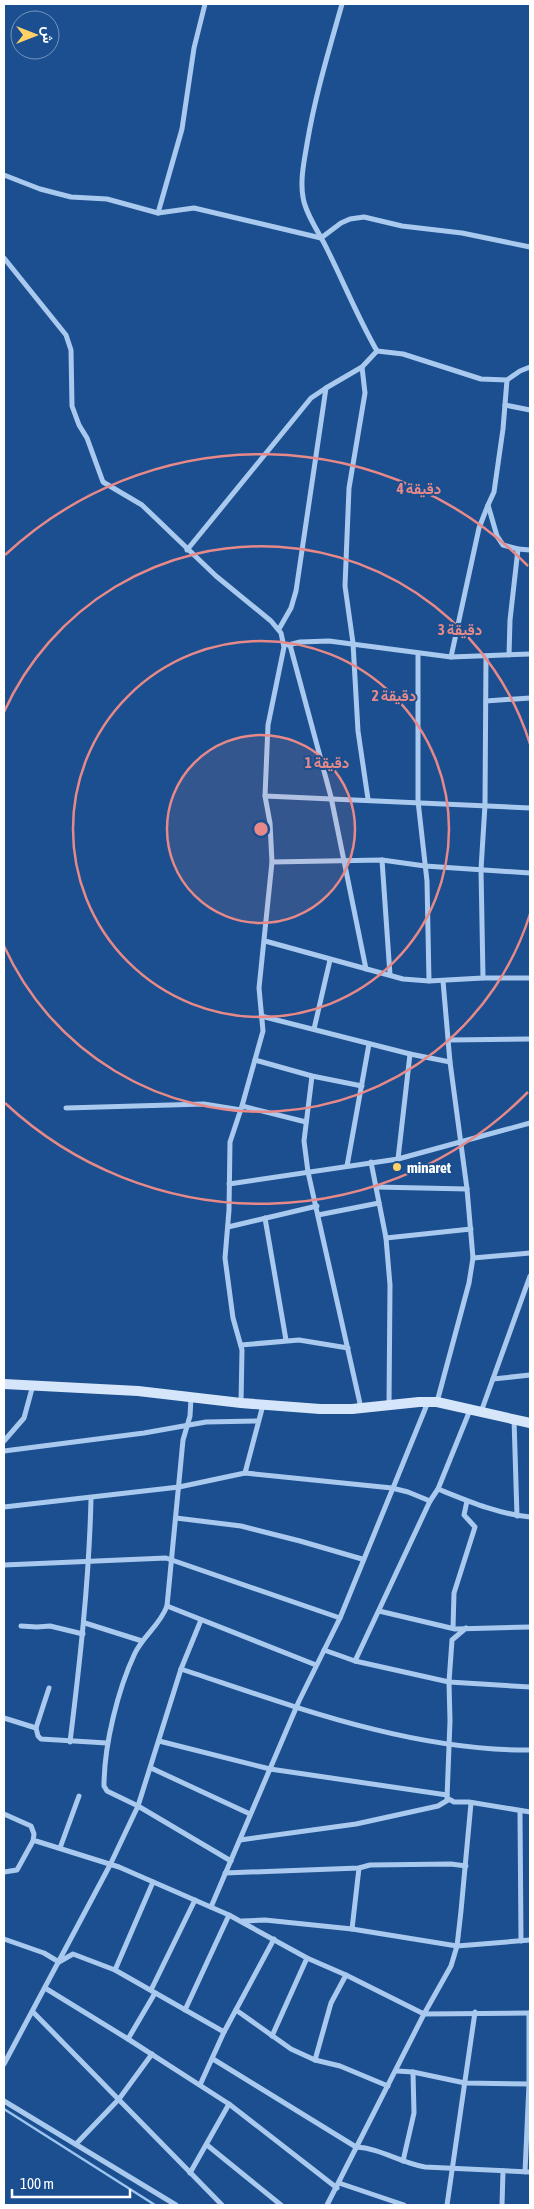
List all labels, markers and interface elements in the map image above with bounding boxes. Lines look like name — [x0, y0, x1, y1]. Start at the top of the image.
north arrow — [10, 10, 60, 60]
text: ش — [39, 27, 56, 44]
text: 4 دقيقة — [396, 480, 441, 498]
text: 3 دقيقة — [438, 621, 482, 639]
text: 2 دقيقة — [372, 687, 416, 705]
text: 1 دقيقة — [305, 754, 349, 772]
centre of rings — [252, 820, 270, 838]
place label: minaret — [407, 1159, 452, 1176]
marker: minaret — [391, 1161, 403, 1173]
scale bar — [12, 2166, 130, 2198]
text: 100 m — [20, 2175, 54, 2192]

